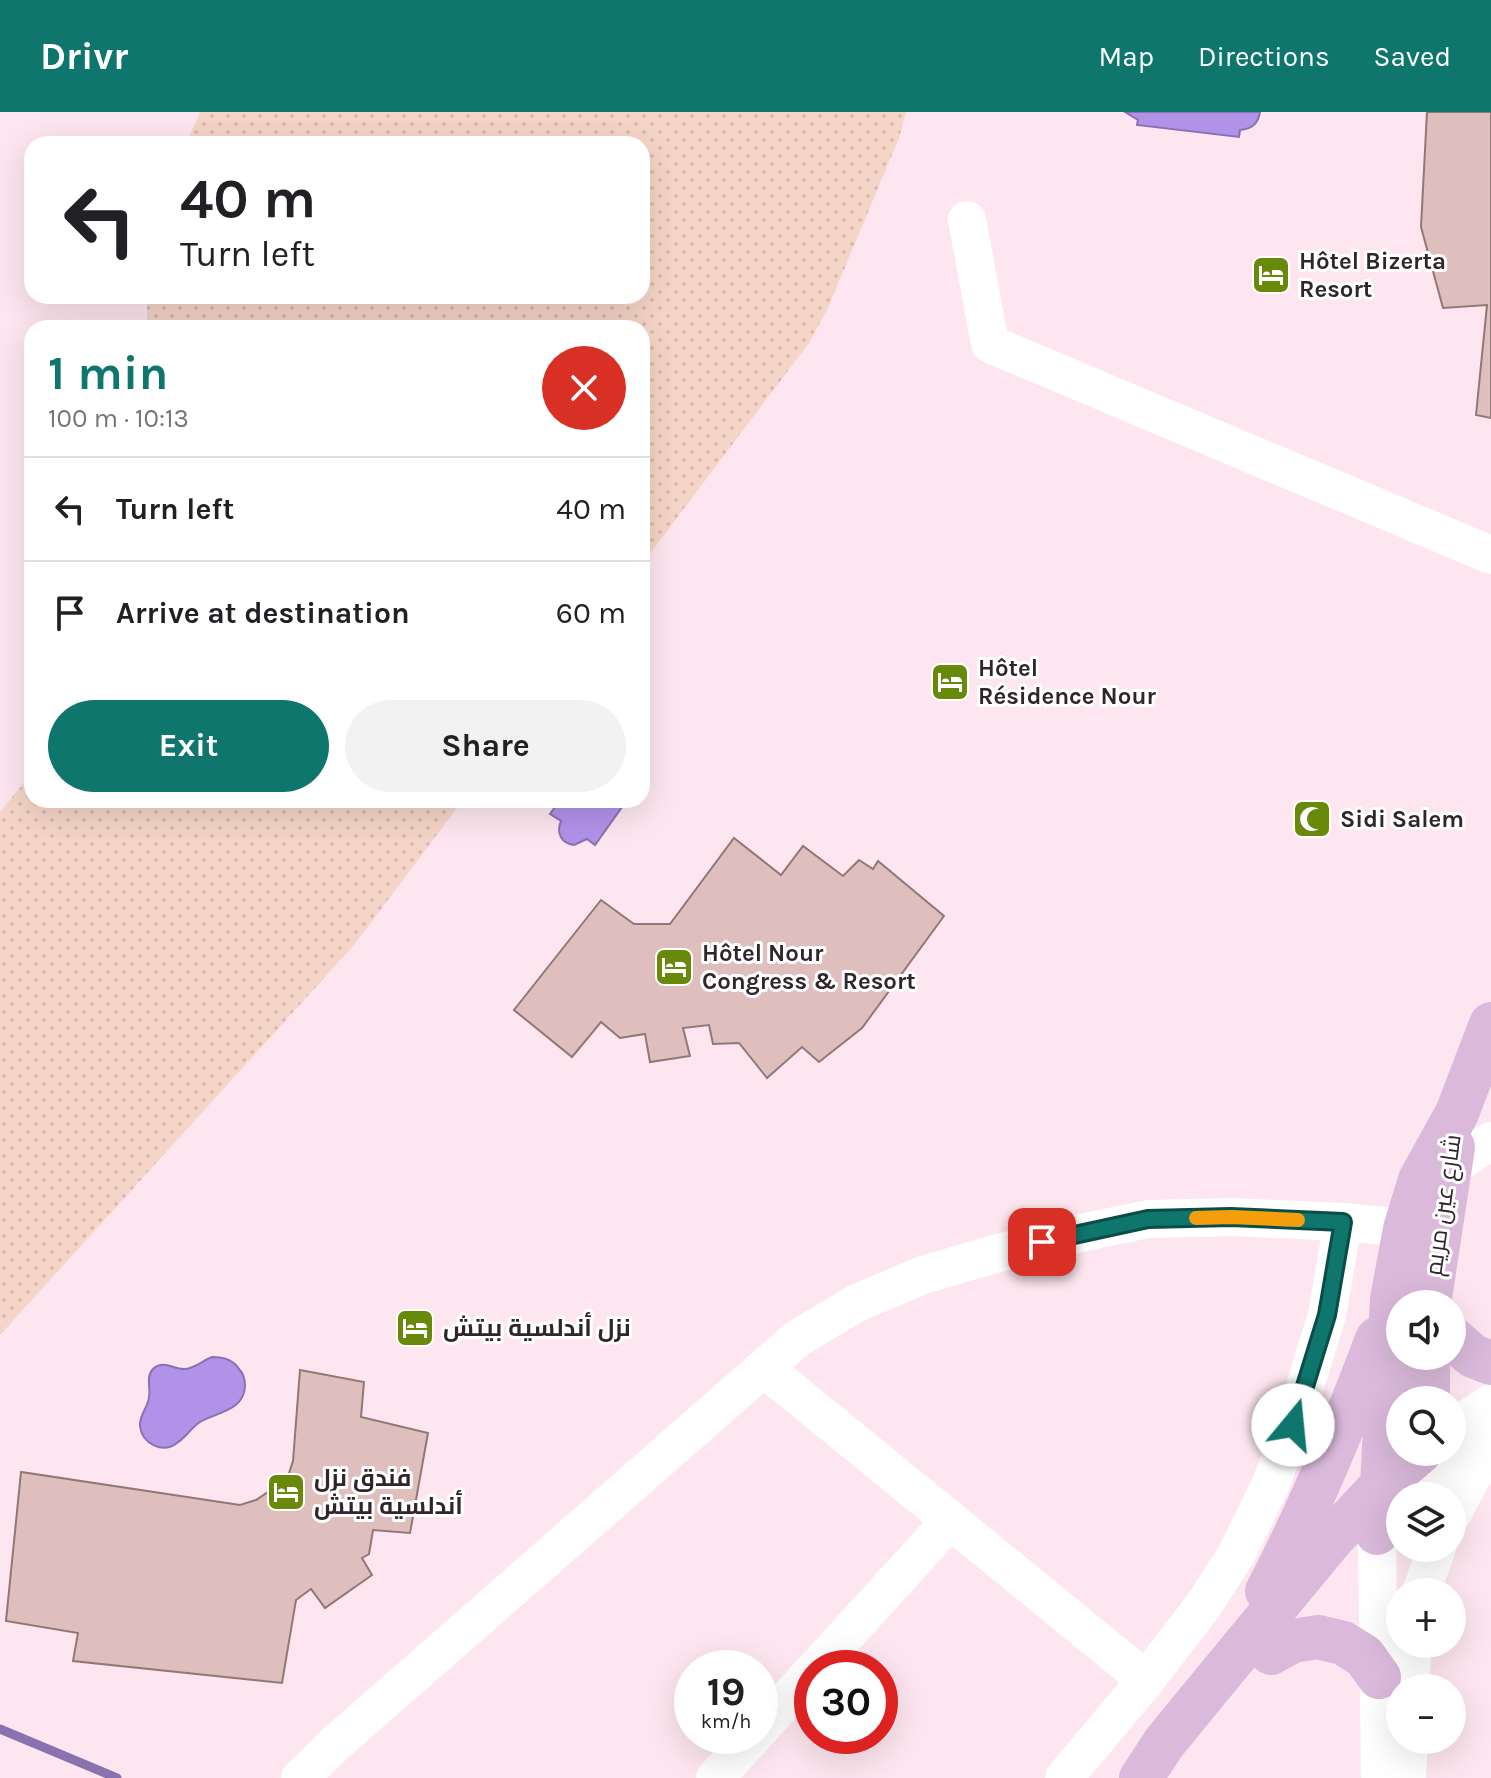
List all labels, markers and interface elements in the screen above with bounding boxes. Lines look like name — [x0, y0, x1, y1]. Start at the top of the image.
text: Drivr — [40, 34, 128, 79]
text: Map — [1099, 40, 1154, 73]
text: Directions — [1198, 40, 1330, 73]
text: Saved — [1374, 40, 1451, 73]
text: 40 m — [180, 166, 316, 231]
icon: left — [48, 168, 152, 272]
text: Turn left — [180, 233, 315, 275]
place label: Hôtel Bizerta Resort — [1299, 247, 1446, 303]
hotel icon: Hôtel Bizerta Resort — [1250, 254, 1292, 296]
text: 1 min — [48, 345, 168, 401]
button: close — [542, 346, 626, 430]
text: 100 m · 10:13 — [48, 403, 189, 434]
icon: left — [48, 487, 92, 531]
text: Turn left — [116, 491, 234, 527]
text: 40 m — [556, 491, 626, 527]
icon: arrive — [48, 591, 92, 635]
text: Arrive at destination — [116, 595, 410, 631]
text: 60 m — [556, 595, 626, 631]
place label: Hôtel Résidence Nour — [978, 654, 1156, 710]
hotel icon: Hôtel Résidence Nour — [929, 661, 971, 703]
button: Exit — [48, 700, 329, 792]
button: Share — [345, 700, 626, 792]
mosque icon: Sidi Salem — [1291, 798, 1333, 840]
place label: Sidi Salem — [1340, 805, 1464, 833]
place label: Hôtel Nour Congress & Resort — [702, 939, 916, 995]
hotel icon: Hôtel Nour Congress & Resort — [653, 946, 695, 988]
street label: شارع عين مريم — [1419, 1132, 1469, 1278]
pin — [1008, 1208, 1076, 1276]
icon: arrive — [1020, 1220, 1064, 1264]
map controls — [1386, 1290, 1466, 1754]
button: sound — [1386, 1290, 1466, 1370]
hotel icon: نزل أندلسية بيتش — [394, 1307, 436, 1349]
place label: نزل أندلسية بيتش — [443, 1312, 631, 1342]
position arrow — [1251, 1383, 1335, 1467]
button: search — [1386, 1386, 1466, 1466]
place label: فندق نزل أندلسية بيتش — [314, 1464, 463, 1520]
hotel icon: فندق نزل أندلسية بيتش — [265, 1471, 307, 1513]
button: layers — [1386, 1482, 1466, 1562]
button: + — [1386, 1578, 1466, 1658]
speed limit sign: 30 — [794, 1650, 898, 1754]
text: 19 — [707, 1668, 745, 1715]
button: − — [1386, 1674, 1466, 1754]
text: km/h — [701, 1710, 751, 1733]

